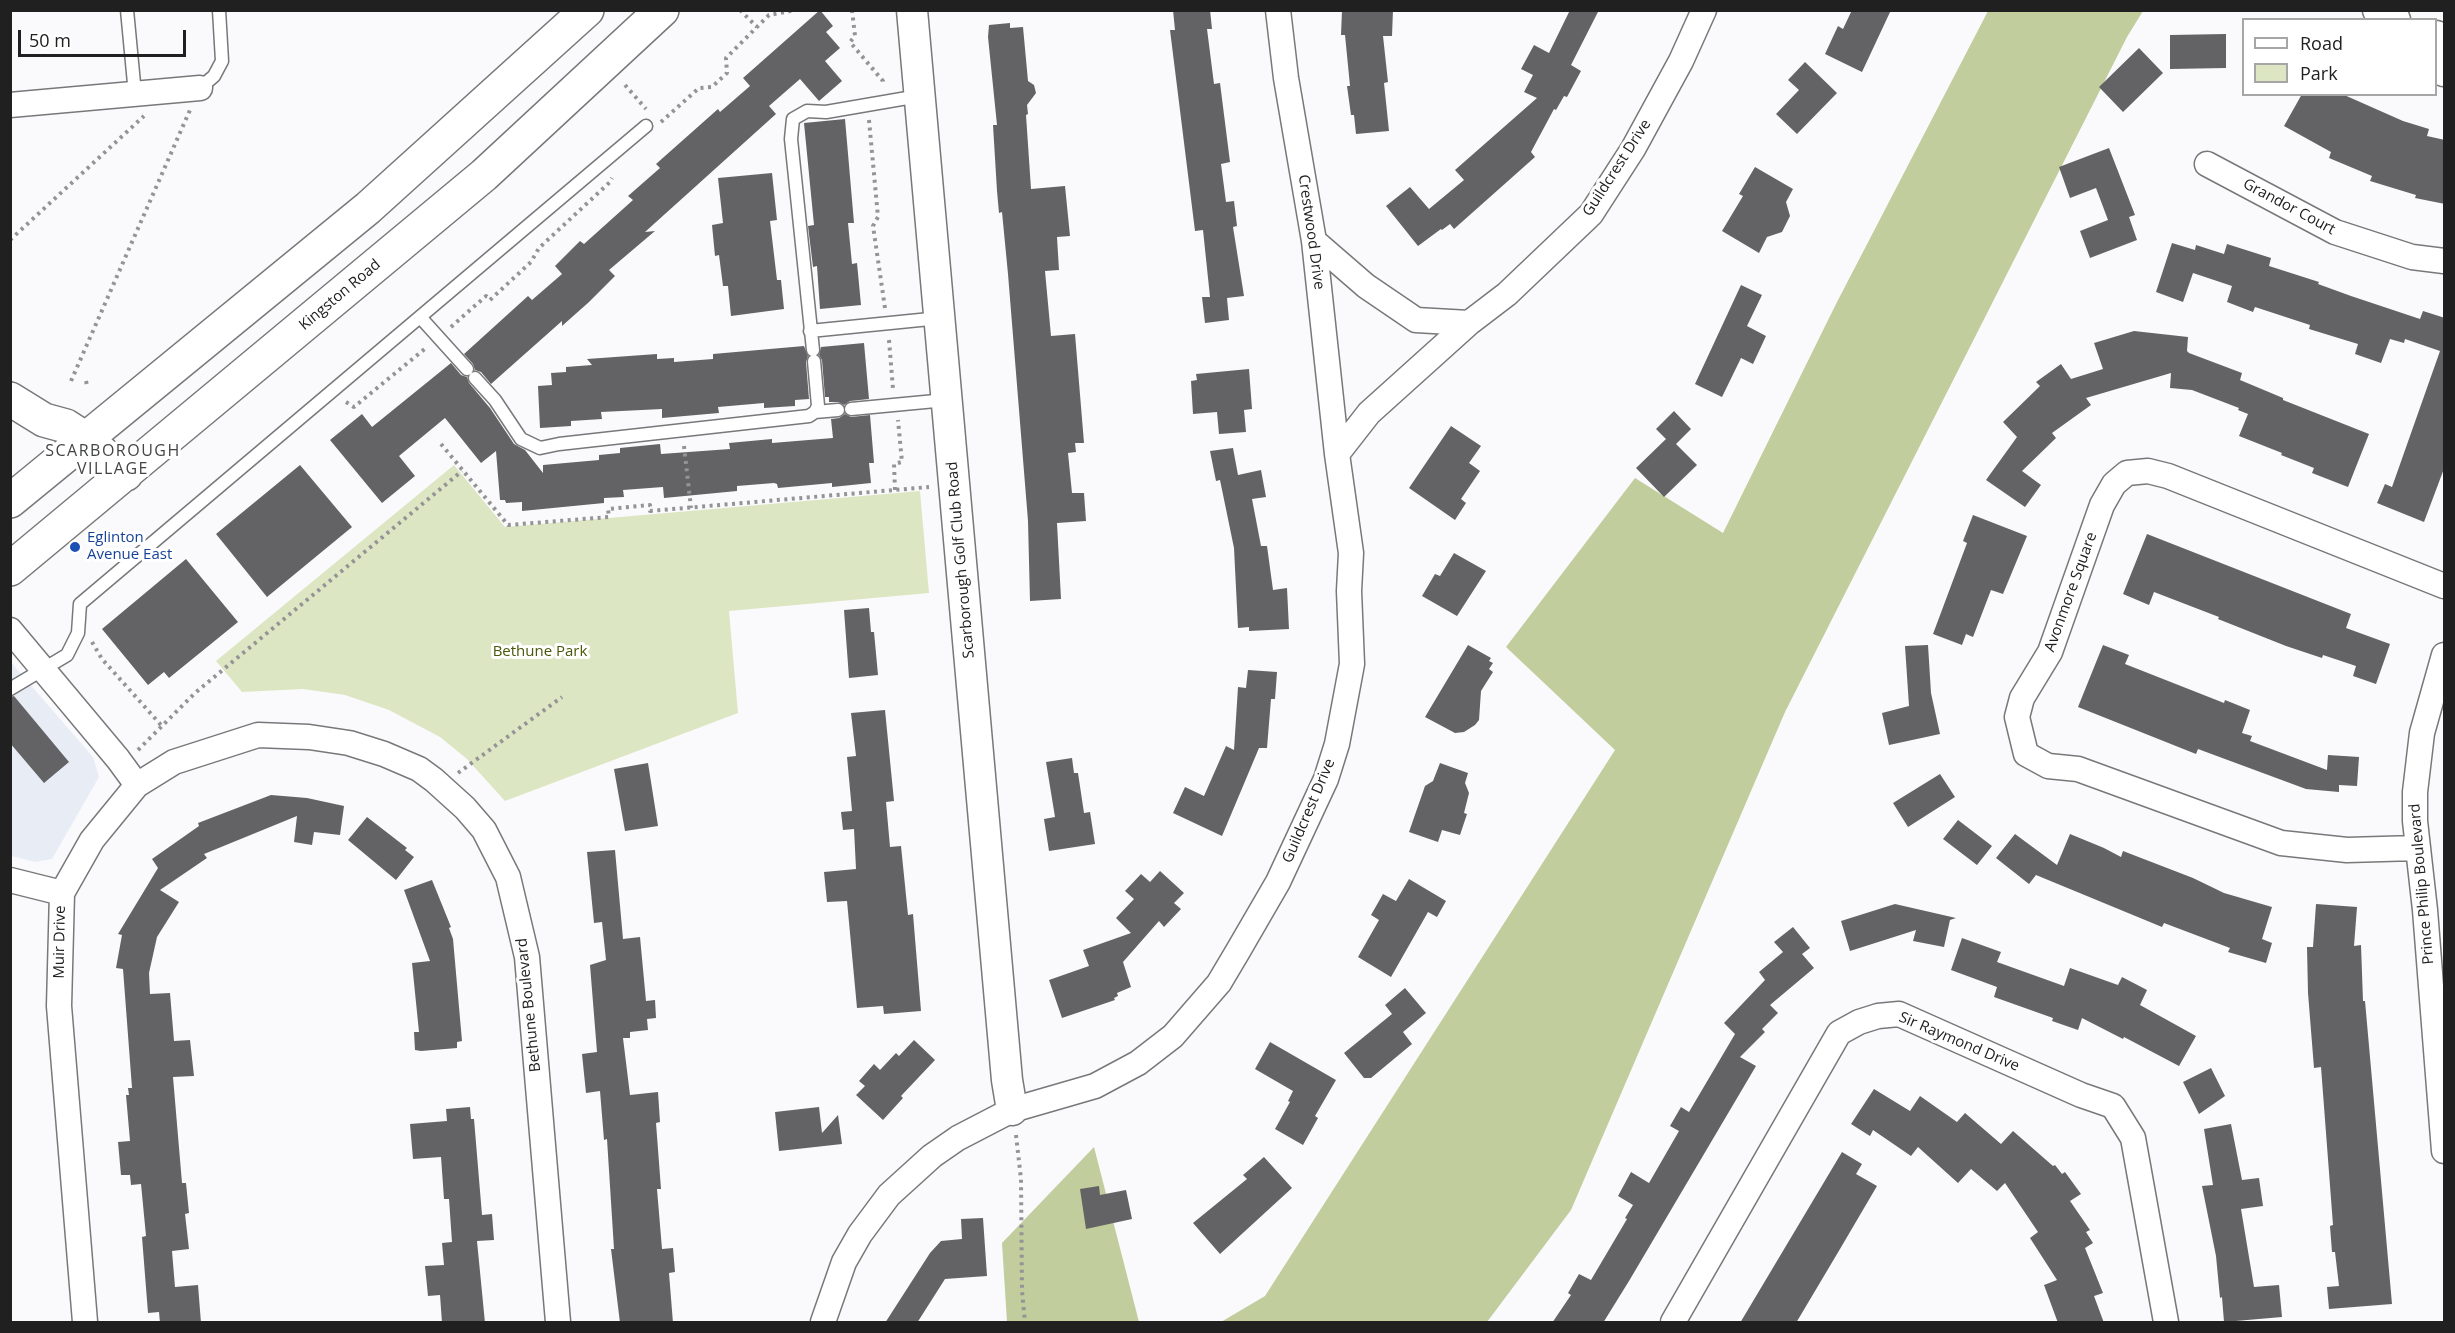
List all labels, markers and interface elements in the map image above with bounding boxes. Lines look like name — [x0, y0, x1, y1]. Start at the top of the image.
scale bar — [21, 18, 189, 56]
legend — [2242, 18, 2437, 96]
text: 50 m — [29, 28, 71, 52]
text: Road — [2300, 31, 2343, 55]
text: Park — [2300, 61, 2338, 85]
street label: Guildcrest Drive — [1579, 116, 1655, 220]
street label: Crestwood Drive — [1294, 173, 1328, 291]
street label: Grandor Court — [2240, 175, 2338, 239]
street label: Kingston Road — [296, 256, 384, 334]
district label: SCARBOROUGH VILLAGE — [45, 441, 181, 479]
street label: Scarborough Golf Club Road — [943, 461, 979, 659]
place label: Eglinton Avenue East — [87, 529, 172, 564]
street label: Avonmore Square — [2041, 530, 2101, 654]
marker: Eglinton Avenue East — [68, 540, 82, 554]
park label: Bethune Park — [493, 643, 587, 661]
street label: Guildcrest Drive — [1279, 756, 1339, 866]
street label: Prince Philip Boulevard — [2406, 803, 2438, 965]
street label: Muir Drive — [50, 905, 70, 979]
street label: Bethune Boulevard — [513, 937, 545, 1073]
street label: Sir Raymond Drive — [1896, 1009, 2022, 1075]

